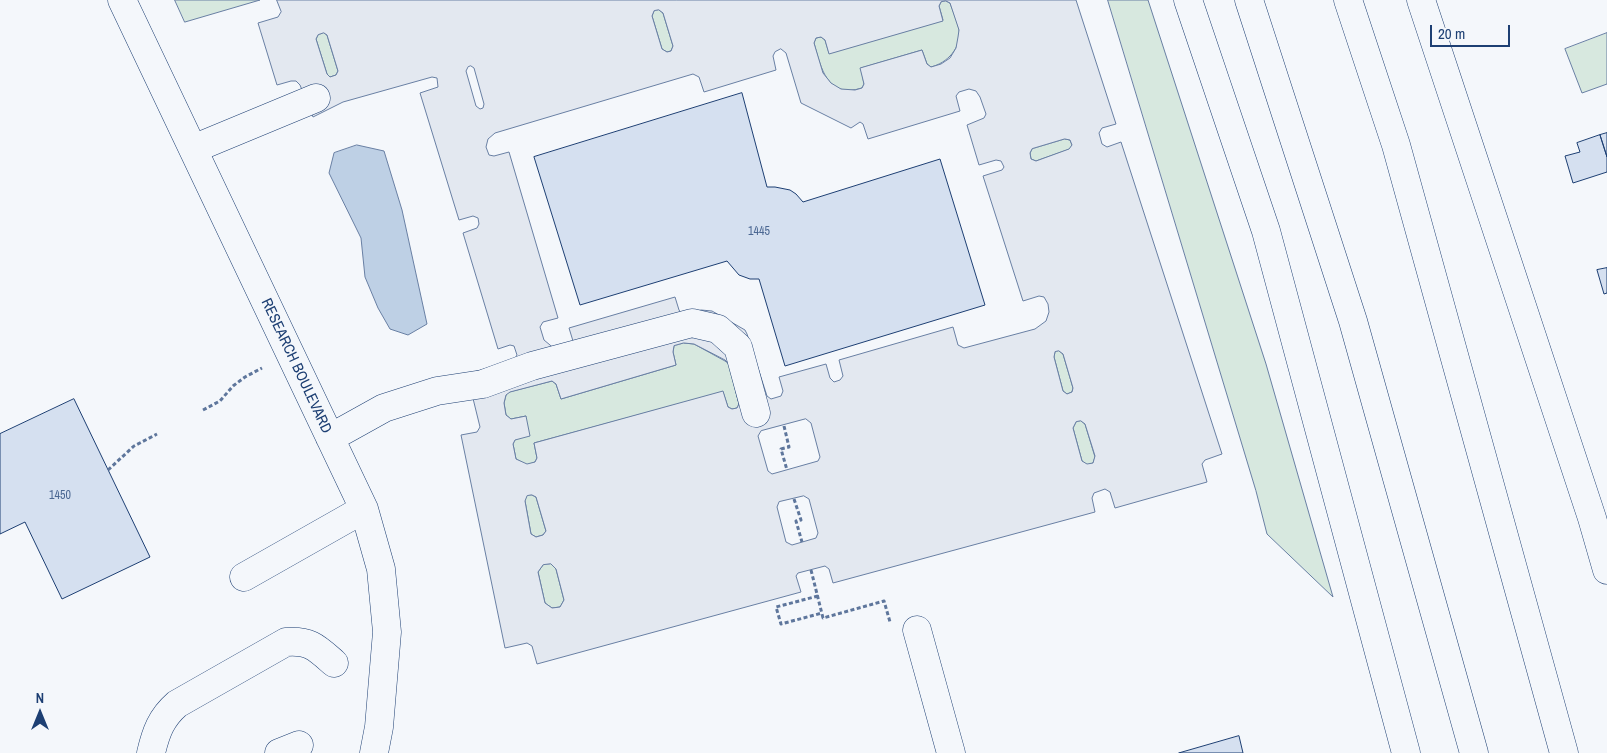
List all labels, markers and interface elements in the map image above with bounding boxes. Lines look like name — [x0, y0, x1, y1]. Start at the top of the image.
scale bar — [1432, 15, 1512, 47]
text: 20 m — [1438, 23, 1465, 44]
house number: 1445 — [748, 225, 770, 239]
street label: RESEARCH BOULEVARD — [257, 296, 335, 436]
house number: 1450 — [49, 489, 71, 503]
north arrow — [15, 688, 65, 738]
text: N — [36, 689, 44, 707]

